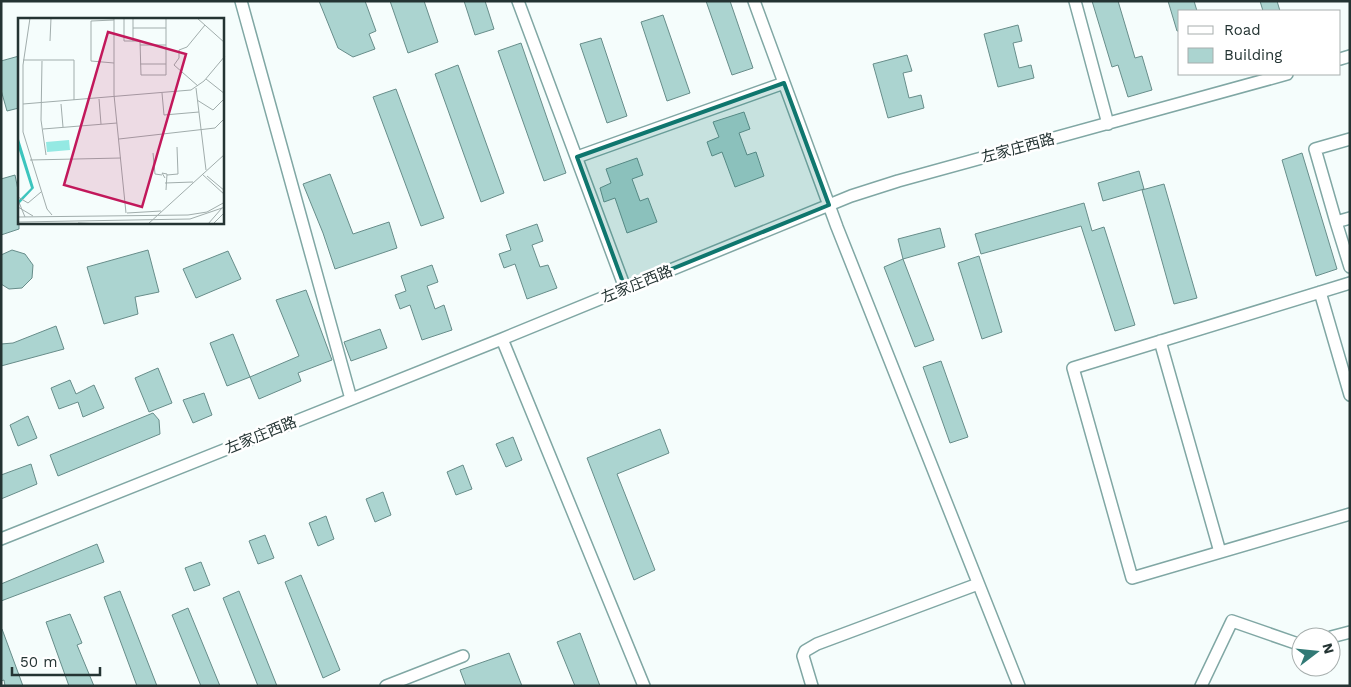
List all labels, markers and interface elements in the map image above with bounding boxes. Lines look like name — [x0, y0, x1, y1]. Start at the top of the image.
legend — [1178, 10, 1341, 75]
inset map — [18, 18, 224, 224]
text: Road — [1224, 21, 1261, 39]
text: Building — [1224, 46, 1282, 64]
street label: 左家庄西路 — [979, 130, 1057, 166]
street label: 左家庄西路 — [599, 262, 675, 306]
street label: 左家庄西路 — [223, 413, 299, 457]
north arrow — [1291, 627, 1341, 677]
text: N — [1319, 641, 1338, 656]
scale bar — [12, 644, 100, 676]
text: 50 m — [20, 653, 57, 671]

